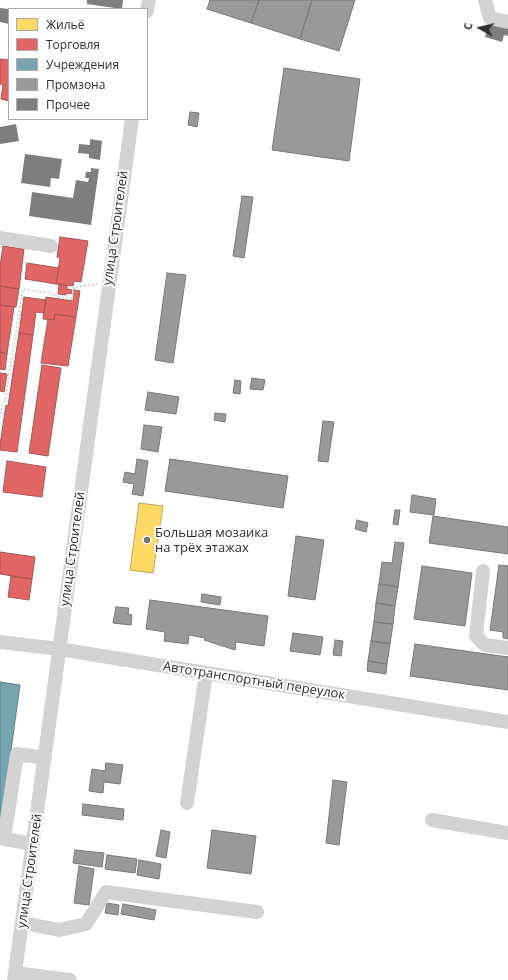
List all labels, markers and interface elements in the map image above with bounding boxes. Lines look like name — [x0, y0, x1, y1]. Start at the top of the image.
legend — [8, 8, 148, 120]
north arrow — [460, 8, 500, 48]
text: Жильё — [46, 16, 84, 33]
text: С — [460, 22, 476, 31]
text: Торговля — [46, 36, 100, 53]
text: Учреждения — [46, 56, 119, 73]
text: Промзона — [46, 76, 105, 93]
text: Прочее — [46, 96, 90, 113]
street label: улица Строителей — [100, 170, 132, 286]
street label: улица Строителей — [57, 491, 89, 607]
place label: Большая мозаика на трёх этажах — [155, 525, 268, 556]
marker: Большая мозаика на трёх этажах — [142, 535, 152, 545]
street label: Автотранспортный переулок — [162, 659, 346, 703]
street label: улица Строителей — [14, 813, 46, 929]

